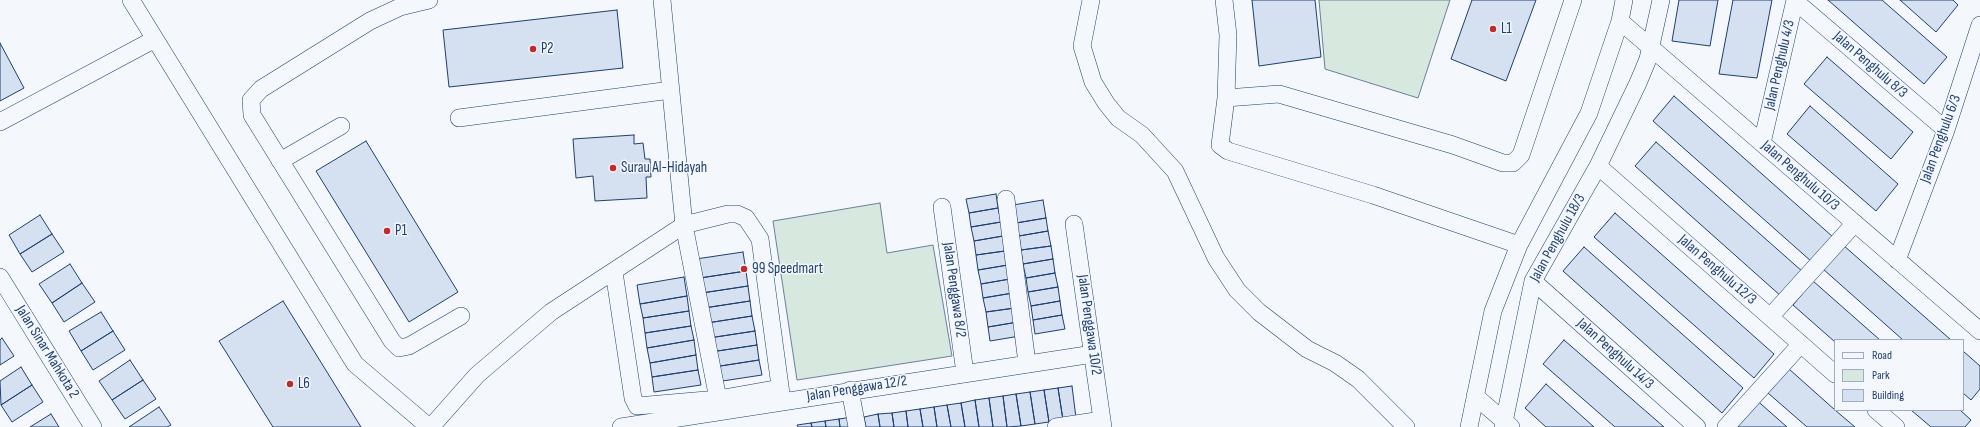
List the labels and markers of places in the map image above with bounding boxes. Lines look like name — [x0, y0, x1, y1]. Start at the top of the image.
place label: L1 — [1501, 20, 1512, 38]
marker: L1 — [1488, 24, 1498, 34]
place label: P2 — [541, 40, 553, 58]
marker: P2 — [528, 44, 538, 54]
place label: Surau Al-Hidayah — [621, 159, 707, 177]
marker: Surau Al-Hidayah — [608, 163, 618, 173]
place label: P1 — [395, 222, 407, 240]
marker: P1 — [382, 226, 392, 236]
place label: 99 Speedmart — [752, 260, 823, 278]
marker: 99 Speedmart — [739, 264, 749, 274]
place label: L6 — [298, 375, 310, 393]
marker: L6 — [285, 379, 295, 389]

